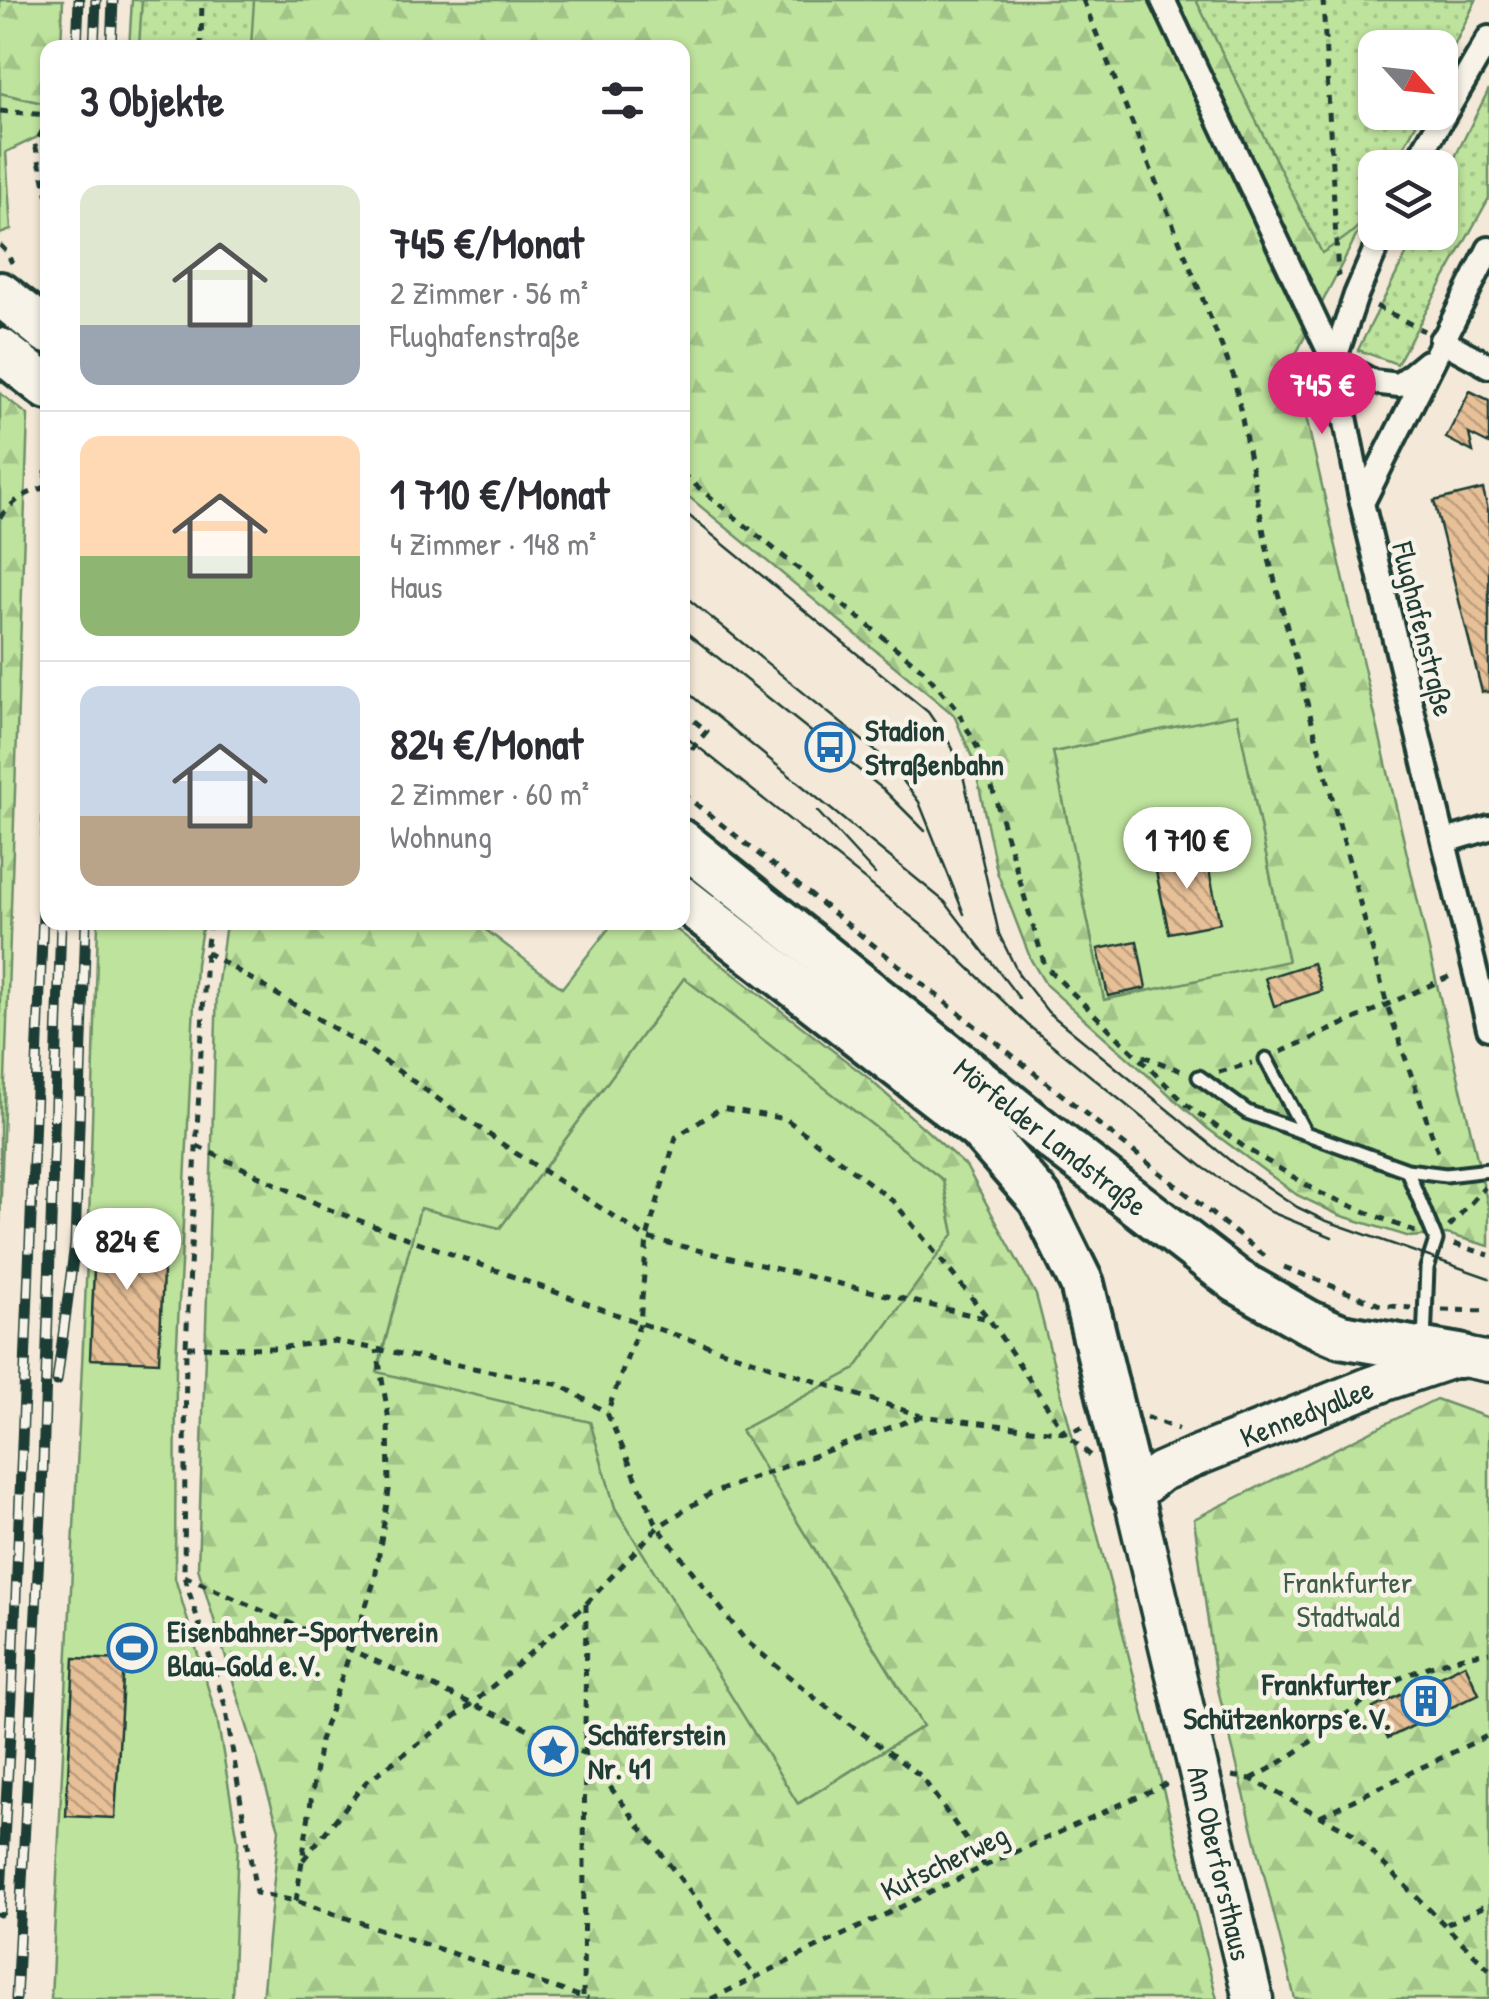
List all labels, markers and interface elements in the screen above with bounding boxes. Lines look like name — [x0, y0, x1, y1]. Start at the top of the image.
north arrow — [1358, 30, 1458, 130]
map controls — [1358, 30, 1458, 250]
text: 3 Objekte — [80, 72, 224, 129]
icon: filters — [595, 73, 650, 128]
button: layers — [1358, 150, 1458, 250]
text: 745 €/Monat — [390, 214, 584, 271]
icon: home — [160, 225, 280, 345]
text: 2 Zimmer · 56 m² — [390, 271, 588, 314]
text: Flughafenstraße — [390, 314, 580, 357]
pin: 745 € — [1252, 352, 1392, 437]
text: 745 € — [1290, 363, 1354, 406]
text: 1 710 €/Monat — [390, 465, 609, 522]
icon: home — [160, 476, 280, 596]
text: 4 Zimmer · 148 m² — [390, 522, 596, 565]
street label: Flughafenstraße — [1383, 537, 1465, 720]
text: Haus — [390, 565, 443, 608]
place label: Stadion Straßenbahn — [865, 710, 1004, 785]
text: 824 €/Monat — [390, 715, 583, 772]
bus stop icon: Stadion Straßenbahn — [804, 721, 856, 773]
icon: home — [160, 726, 280, 846]
text: 2 Zimmer · 60 m² — [390, 772, 589, 815]
pin: 1 710 € — [1095, 807, 1279, 892]
text: Wohnung — [390, 815, 492, 858]
text: 1 710 € — [1145, 818, 1229, 861]
street label: Mörfelder Landstraße — [946, 1048, 1156, 1225]
pin: 824 € — [57, 1208, 197, 1293]
text: 824 € — [95, 1219, 159, 1262]
street label: Kennedyallee — [1234, 1368, 1379, 1457]
park label: Frankfurter Stadtwald — [1283, 1562, 1413, 1636]
place label: Eisenbahner-Sportverein Blau-Gold e.V. — [167, 1611, 438, 1685]
sports icon: Eisenbahner-Sportverein Blau-Gold e.V. — [106, 1622, 158, 1674]
place label: Frankfurter Schützenkorps e.V. — [1183, 1664, 1391, 1739]
building icon: Frankfurter Schützenkorps e.V. — [1400, 1675, 1452, 1727]
place label: Schäferstein Nr. 41 — [588, 1714, 726, 1788]
place icon: Schäferstein Nr. 41 — [527, 1725, 579, 1777]
street label: Am Oberforsthaus — [1178, 1762, 1262, 1964]
street label: Kutscherweg — [874, 1814, 1014, 1910]

